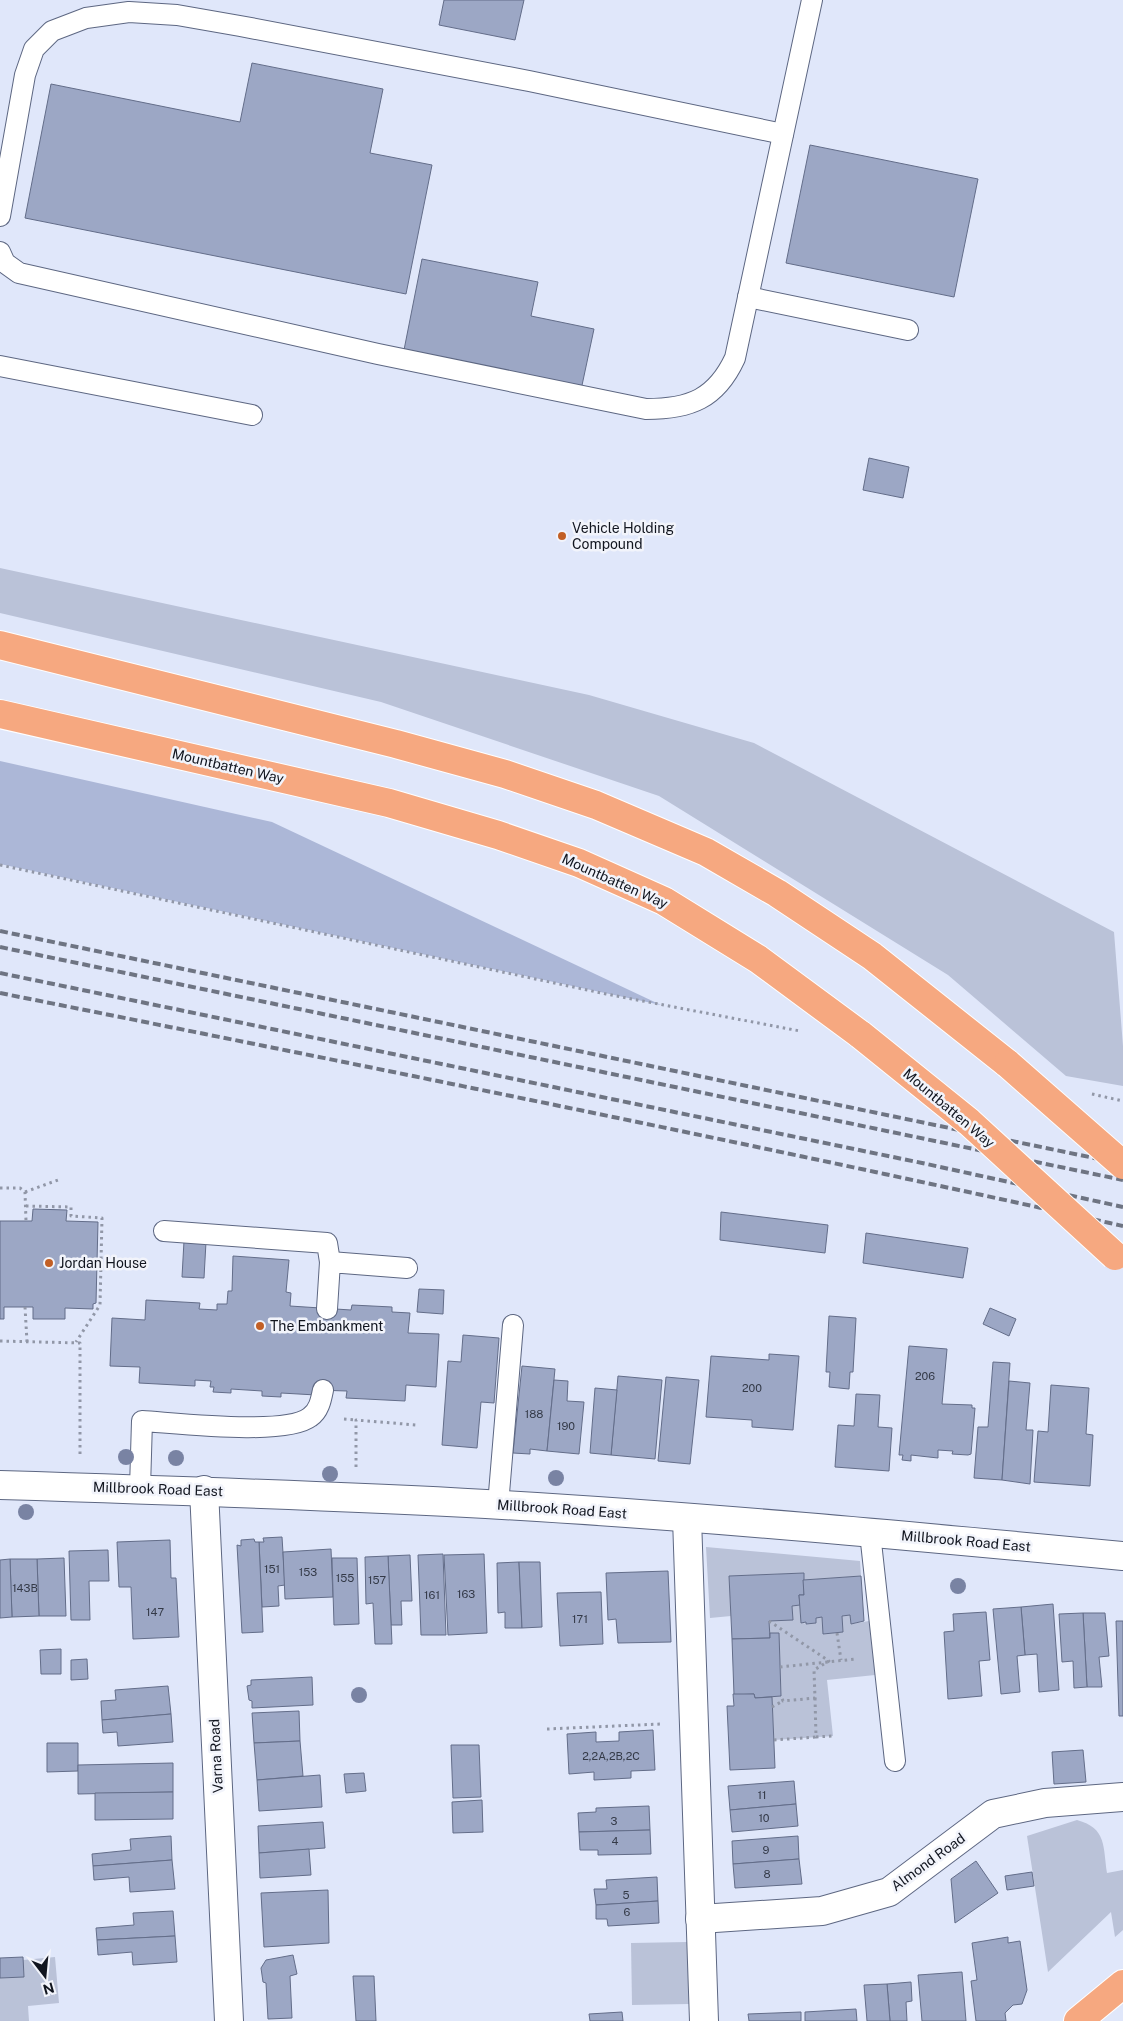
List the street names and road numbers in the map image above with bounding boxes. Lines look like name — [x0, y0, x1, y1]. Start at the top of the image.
street label: Mountbatten Way — [171, 745, 286, 787]
street label: Mountbatten Way — [560, 850, 671, 912]
street label: Mountbatten Way — [900, 1065, 998, 1151]
street label: Millbrook Road East — [93, 1479, 223, 1499]
street label: Millbrook Road East — [497, 1496, 627, 1522]
street label: Millbrook Road East — [900, 1527, 1032, 1555]
street label: Varna Road — [206, 1718, 226, 1794]
street label: Almond Road — [888, 1830, 968, 1894]

